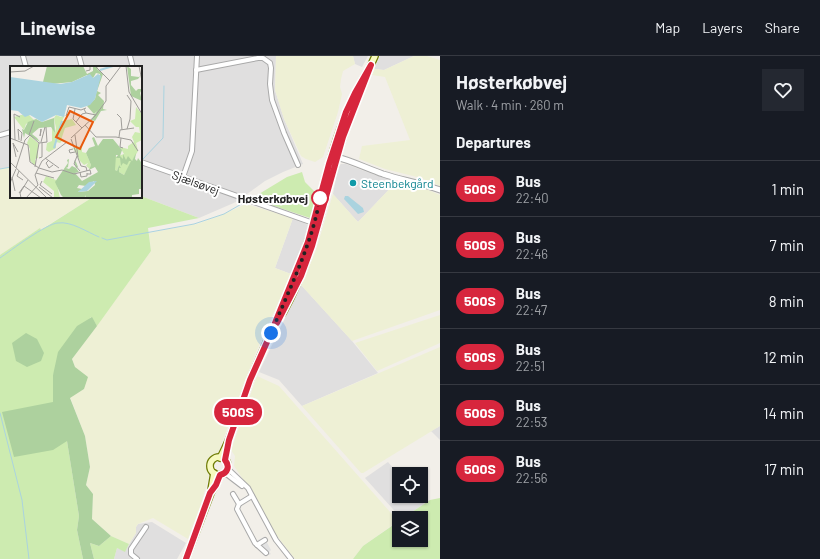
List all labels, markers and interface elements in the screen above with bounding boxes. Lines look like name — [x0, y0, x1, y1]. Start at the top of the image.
text: Linewise — [20, 16, 96, 39]
text: Map — [655, 19, 680, 36]
text: Layers — [702, 19, 743, 36]
text: Share — [765, 19, 800, 36]
inset map — [10, 66, 142, 198]
button: heart — [762, 69, 804, 111]
text: Høsterkøbvej — [456, 70, 567, 93]
text: Walk · 4 min · 260 m — [456, 97, 564, 113]
text: Departures — [456, 133, 531, 151]
street label: Sjælsøvej — [170, 167, 222, 197]
text: Bus — [516, 172, 541, 190]
place label: Steenbekgård — [361, 176, 434, 190]
marker: Steenbekgård — [348, 178, 358, 188]
text: 500S — [464, 180, 496, 197]
text: 1 min — [771, 180, 804, 198]
marker: Høsterkøbvej — [311, 189, 329, 207]
text: 22:40 — [516, 190, 549, 206]
place label: Høsterkøbvej — [238, 191, 308, 205]
text: Bus — [516, 228, 541, 246]
text: 500S — [464, 236, 496, 253]
text: 7 min — [770, 236, 804, 254]
text: 22:46 — [516, 246, 548, 262]
text: Bus — [516, 284, 541, 302]
text: 500S — [464, 292, 496, 309]
text: 8 min — [769, 292, 804, 310]
text: 22:47 — [516, 302, 547, 318]
your location — [261, 323, 281, 343]
text: Bus — [516, 340, 541, 358]
text: 500S — [464, 348, 496, 365]
text: 12 min — [763, 348, 804, 366]
text: 22:51 — [516, 358, 545, 374]
text: Bus — [516, 396, 541, 414]
line badge: 500S — [210, 399, 266, 425]
text: 500S — [222, 403, 254, 420]
text: 500S — [464, 404, 496, 421]
text: 14 min — [763, 404, 804, 422]
text: 22:53 — [516, 414, 548, 430]
text: Bus — [516, 452, 541, 470]
text: 500S — [464, 460, 496, 477]
text: 17 min — [764, 460, 804, 478]
map controls — [392, 467, 428, 547]
button: locate — [392, 467, 428, 503]
text: 22:56 — [516, 470, 548, 486]
button: layers — [392, 511, 428, 547]

